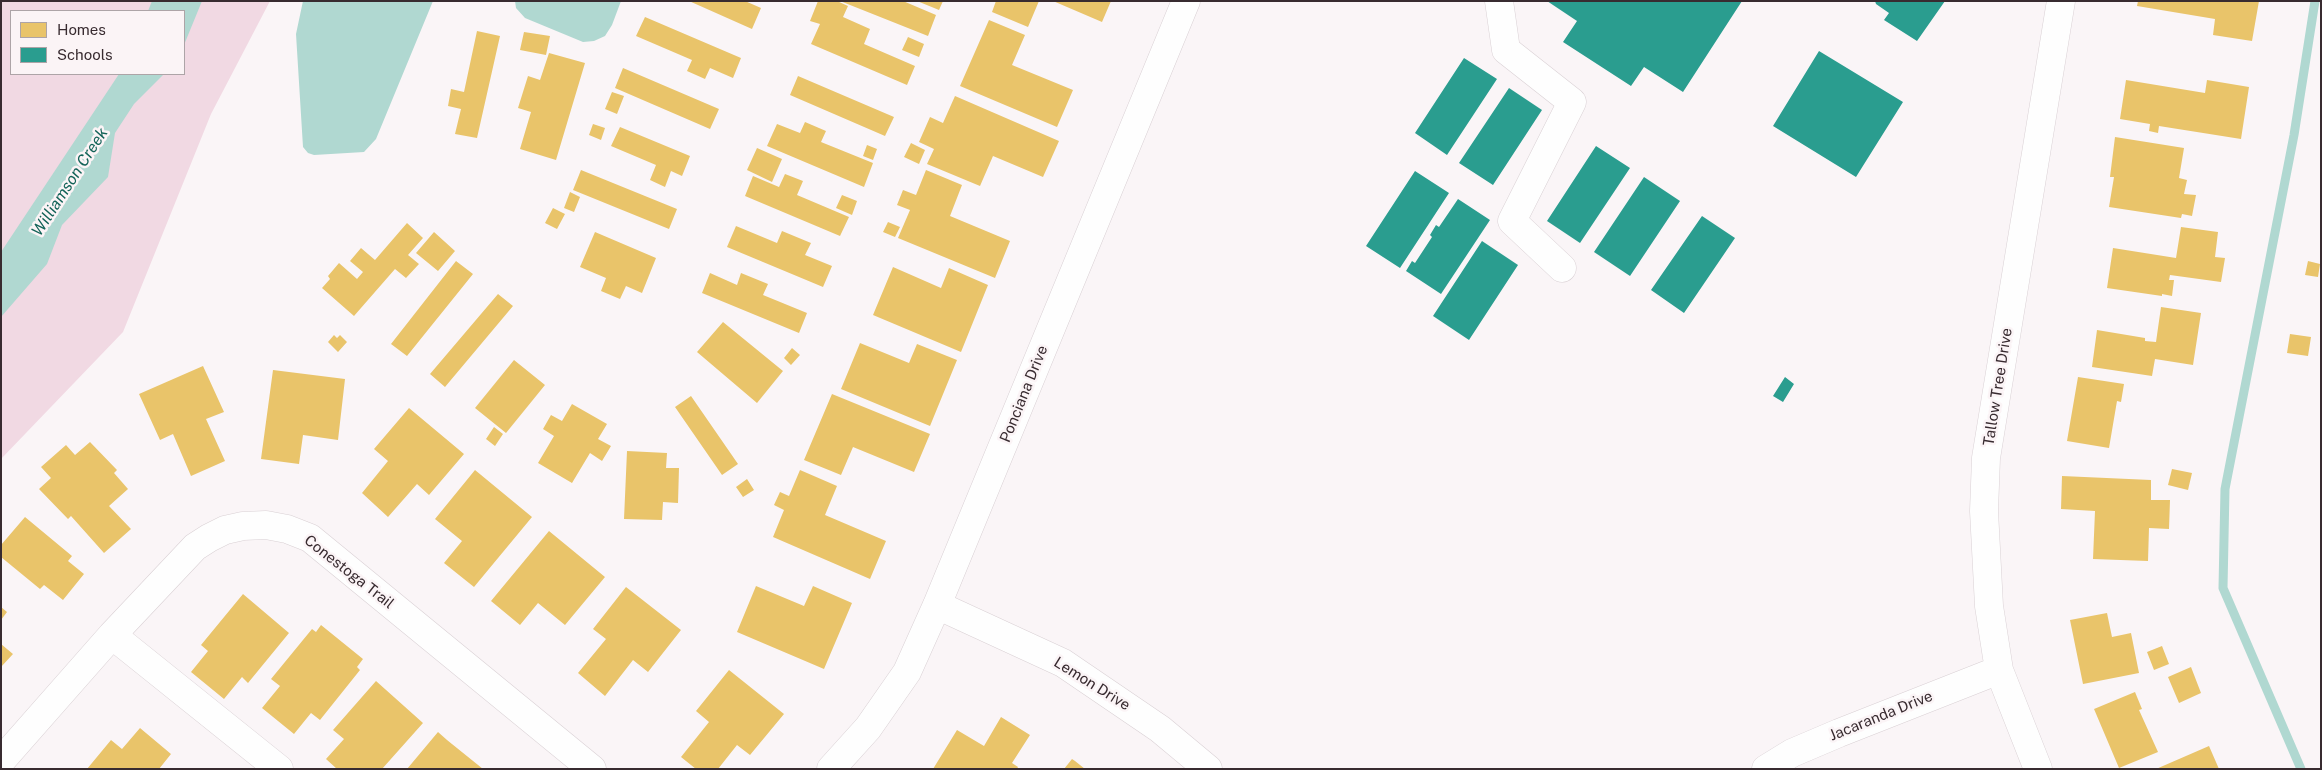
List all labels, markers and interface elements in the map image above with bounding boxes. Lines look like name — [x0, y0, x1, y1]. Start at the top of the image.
legend — [10, 10, 185, 75]
text: Homes — [57, 21, 106, 38]
text: Schools — [57, 46, 113, 63]
water label: Williamson Creek — [28, 124, 112, 240]
street label: Tallow Tree Drive — [1980, 327, 2016, 447]
street label: Ponciana Drive — [996, 343, 1052, 445]
street label: Conestoga Trail — [300, 531, 398, 613]
street label: Lemon Drive — [1051, 653, 1133, 715]
street label: Jacaranda Drive — [1827, 687, 1935, 745]

